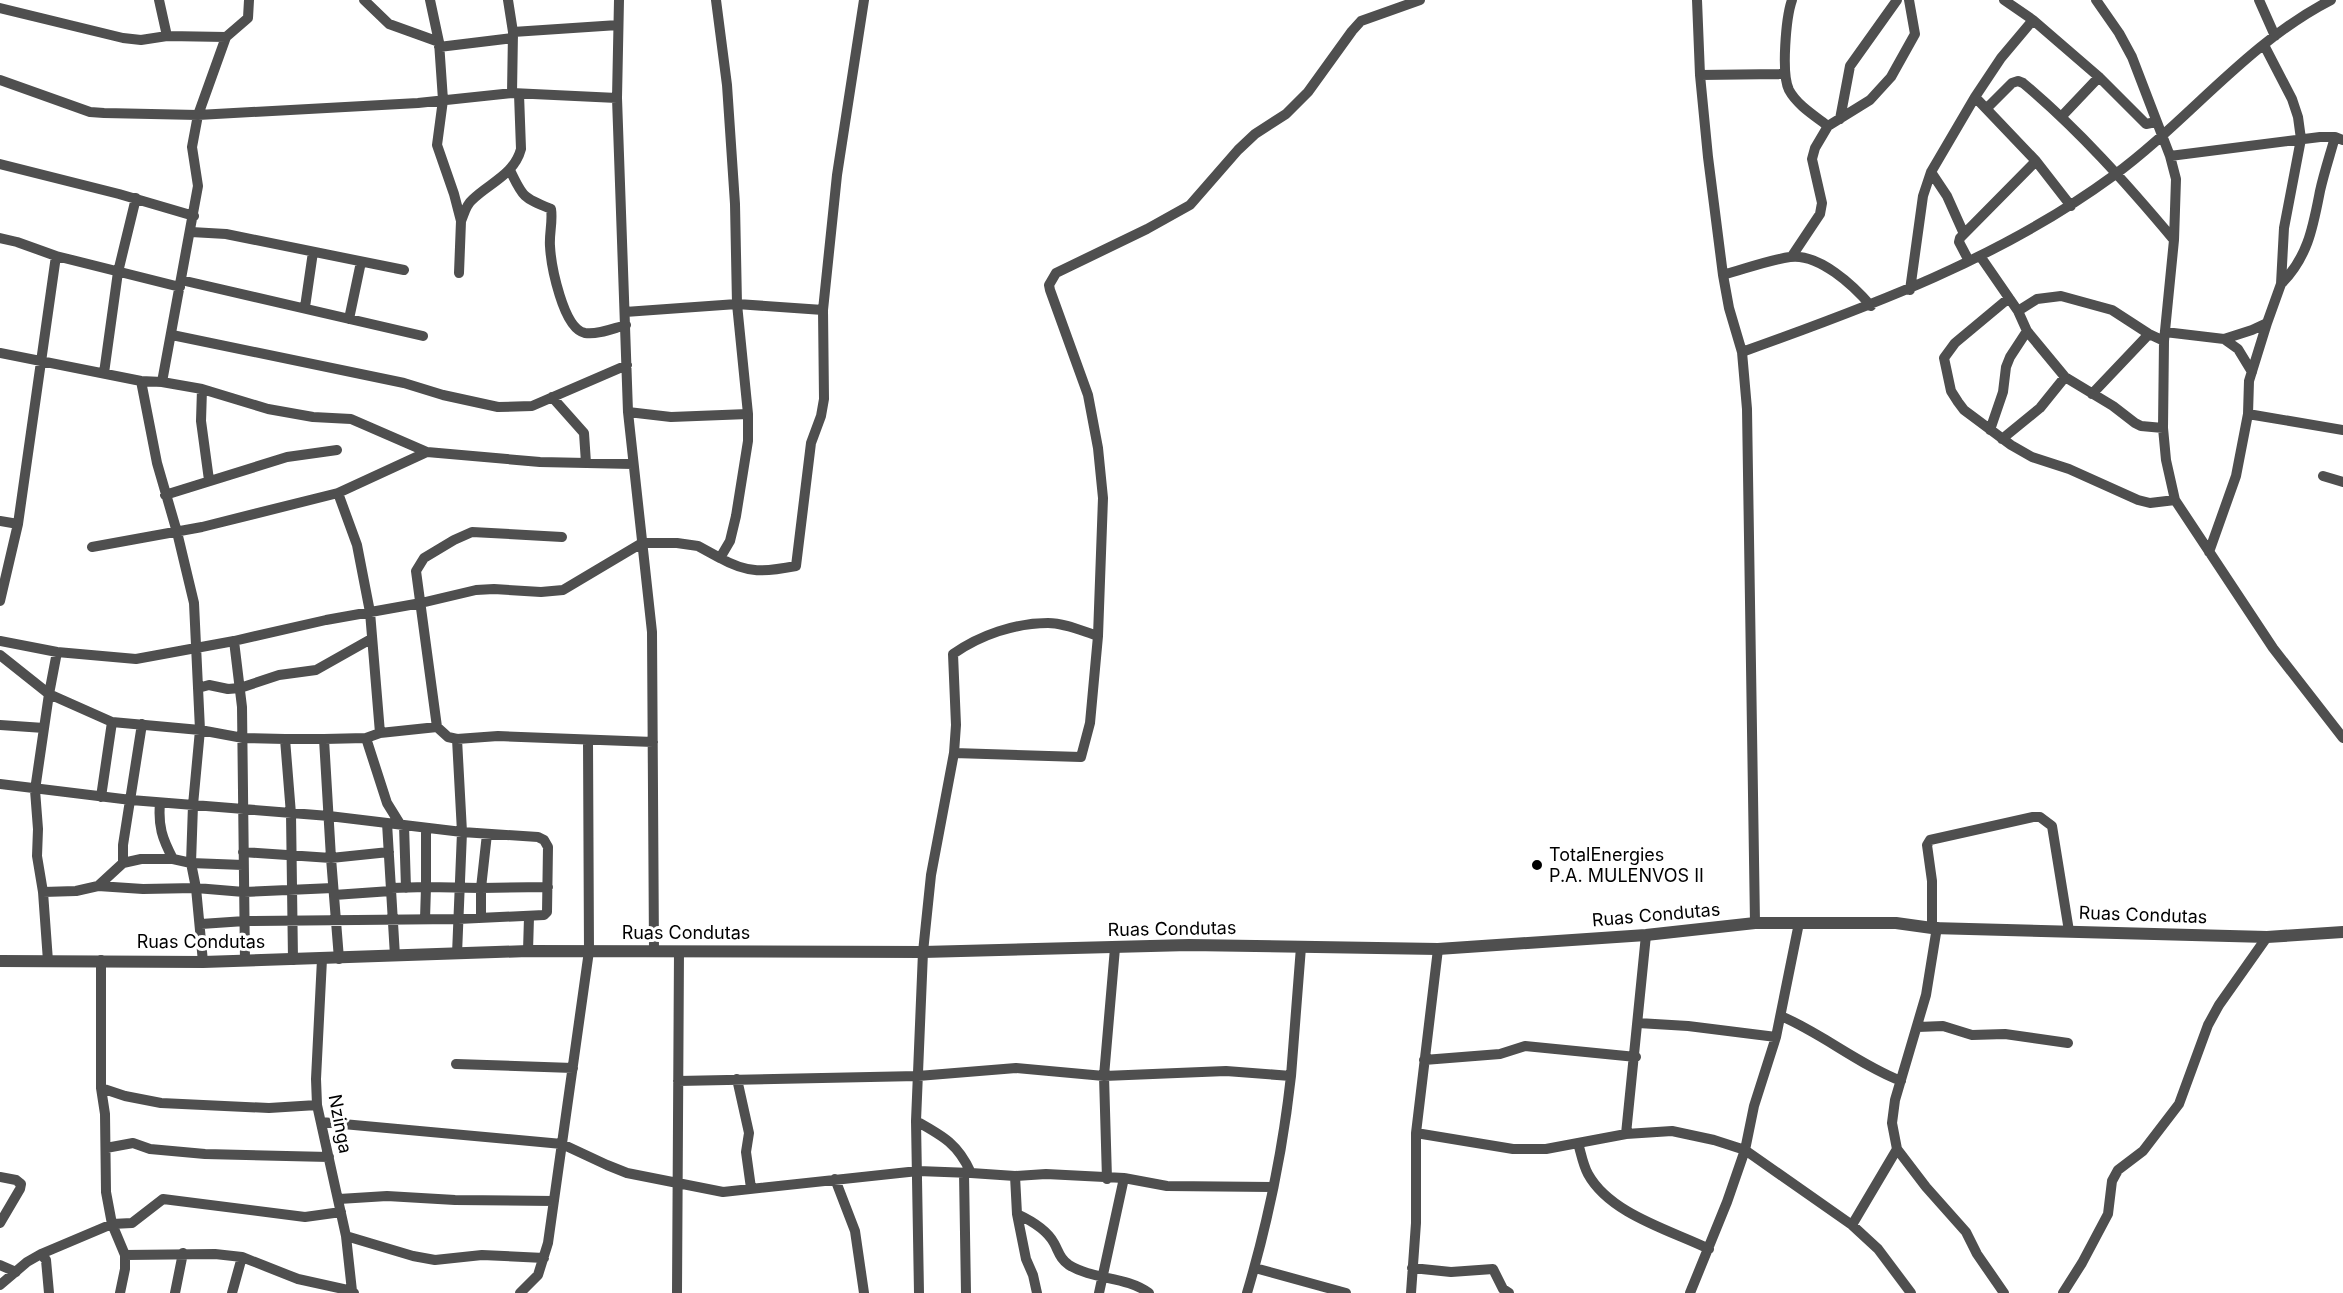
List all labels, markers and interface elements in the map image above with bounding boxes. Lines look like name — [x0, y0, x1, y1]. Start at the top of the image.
place label: TotalEnergies P.A. MULENVOS II — [1549, 844, 1704, 886]
marker: TotalEnergies P.A. MULENVOS II — [1530, 858, 1544, 872]
street label: Ruas Condutas — [1591, 898, 1721, 931]
street label: Ruas Condutas — [2078, 902, 2208, 927]
street label: Ruas Condutas — [1107, 917, 1237, 940]
street label: Ruas Condutas — [622, 922, 750, 943]
street label: Ruas Condutas — [137, 931, 265, 952]
street label: Nzinga — [324, 1093, 356, 1155]

